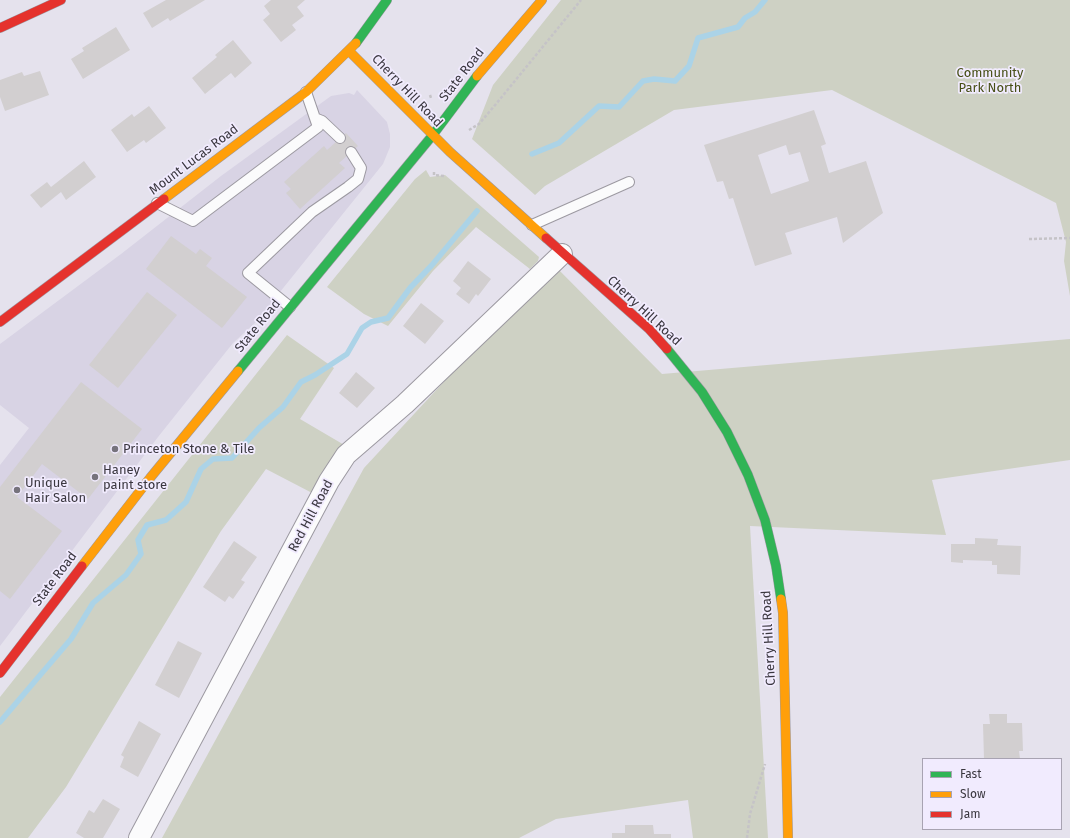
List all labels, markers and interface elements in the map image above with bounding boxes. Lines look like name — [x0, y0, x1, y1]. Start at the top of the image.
street label: State Road — [436, 45, 488, 105]
street label: Cherry Hill Road — [368, 51, 446, 131]
park label: Community Park North — [957, 65, 1023, 96]
street label: Mount Lucas Road — [146, 121, 242, 199]
street label: Cherry Hill Road — [604, 273, 684, 349]
street label: State Road — [232, 296, 284, 356]
place label: Princeton Stone & Tile — [123, 441, 254, 457]
marker: Princeton Stone & Tile — [110, 444, 120, 454]
place label: Haney paint store — [103, 462, 167, 493]
marker: Haney paint store — [90, 472, 100, 482]
place label: Unique Hair Salon — [25, 475, 86, 506]
street label: Red Hill Road — [285, 477, 337, 555]
marker: Unique Hair Salon — [12, 485, 22, 495]
street label: State Road — [30, 549, 80, 609]
street label: Cherry Hill Road — [759, 590, 779, 686]
legend — [922, 758, 1062, 830]
text: Fast — [960, 767, 982, 781]
text: Slow — [960, 787, 986, 801]
text: Jam — [960, 807, 980, 821]

